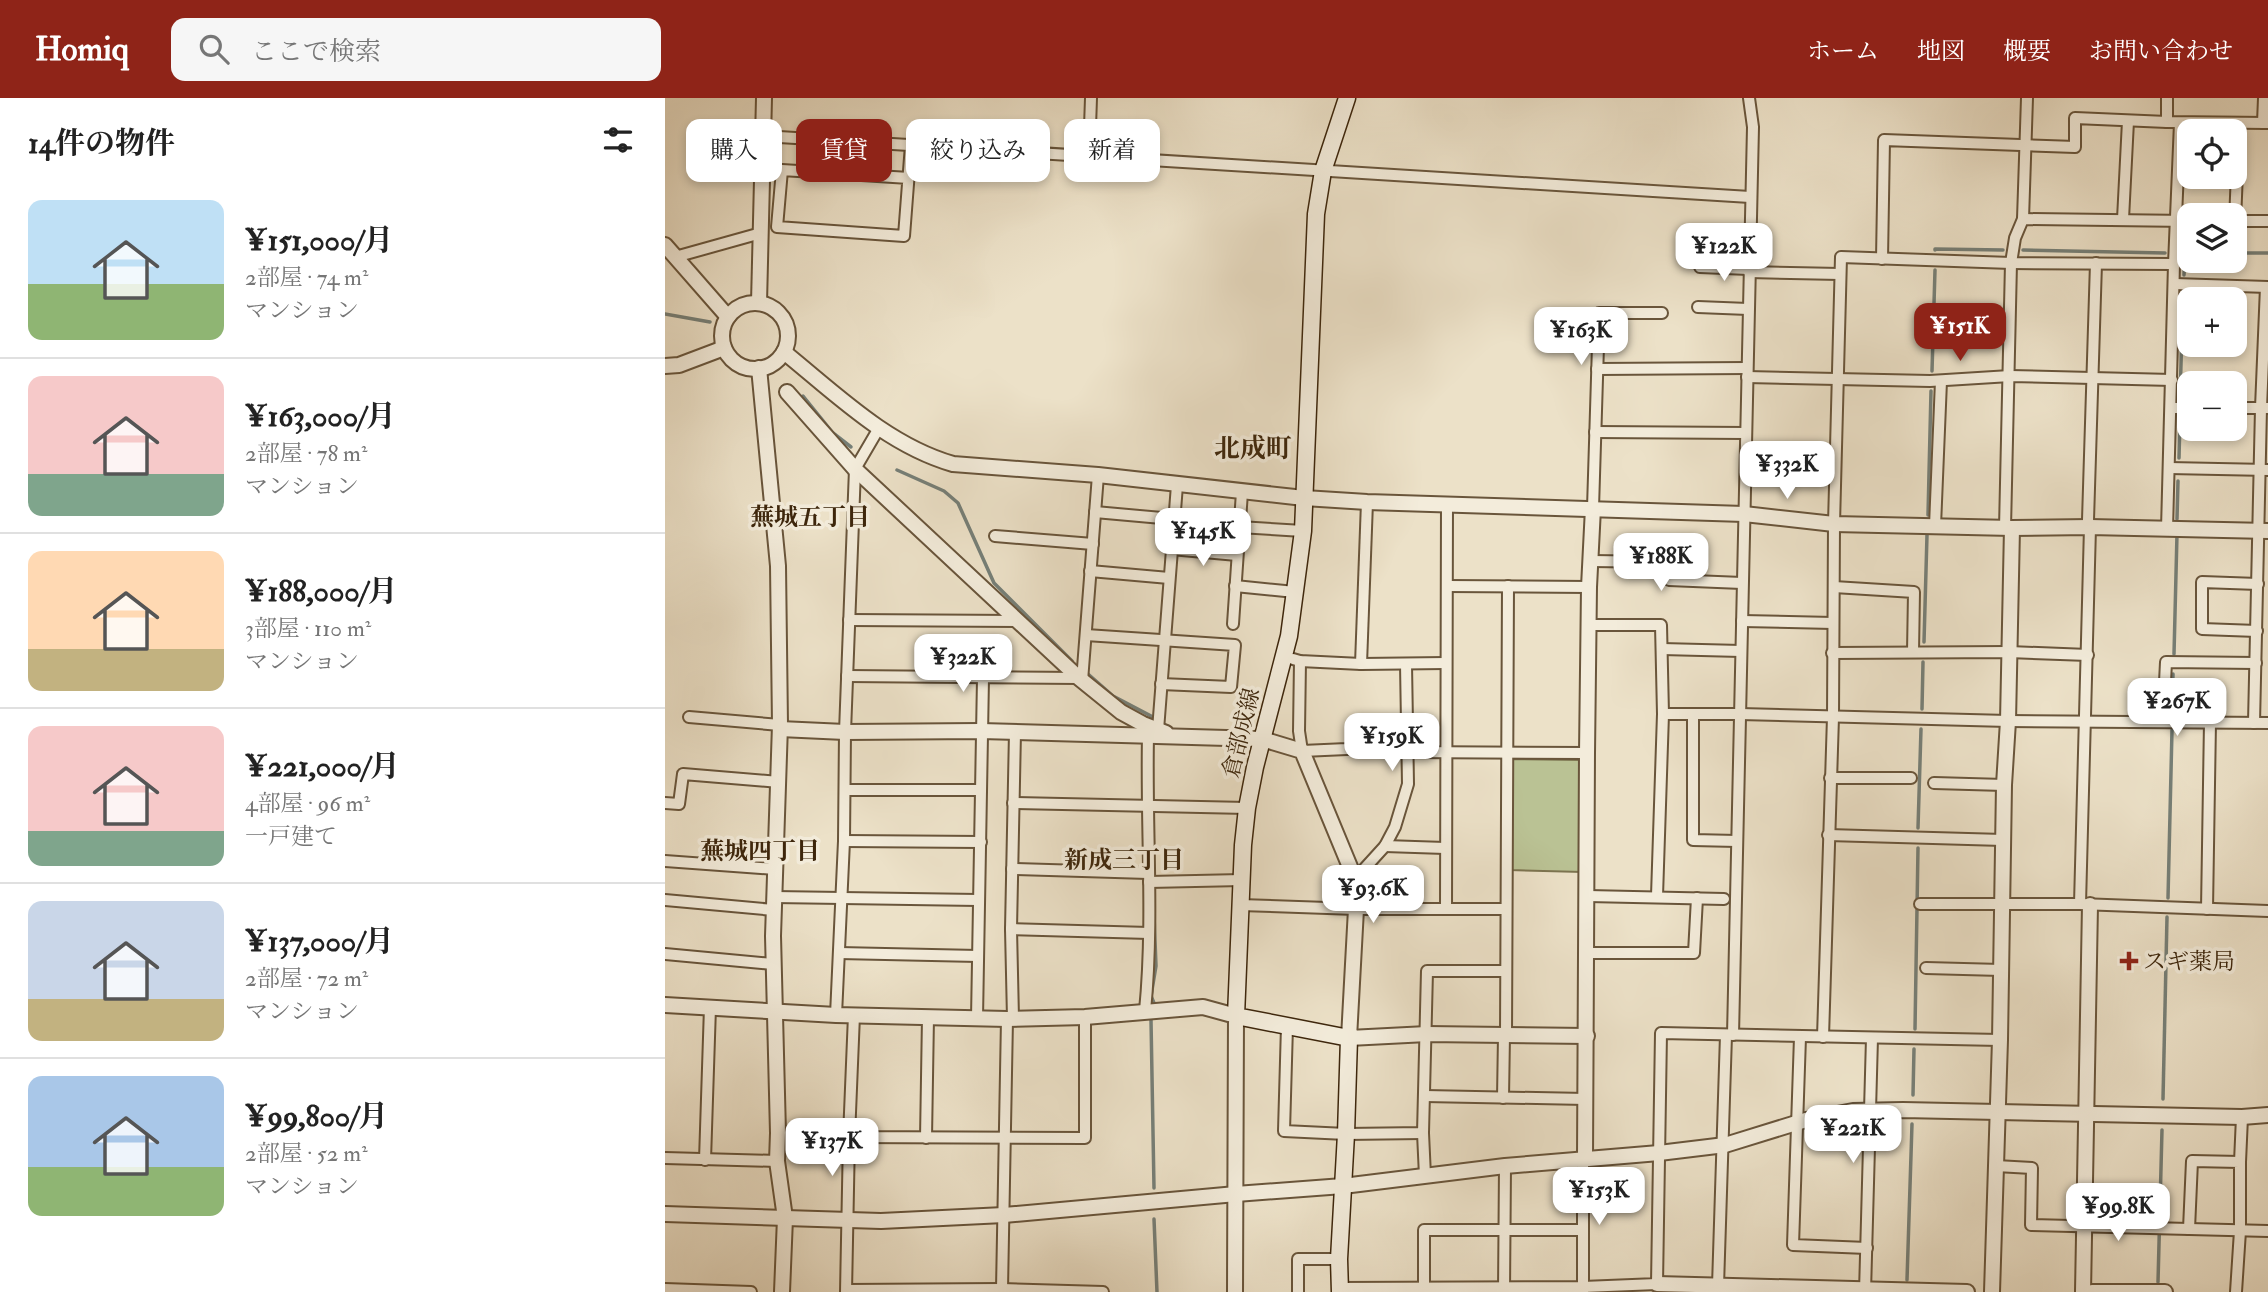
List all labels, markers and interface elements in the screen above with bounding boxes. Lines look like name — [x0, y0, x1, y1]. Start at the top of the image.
search box — [171, 18, 661, 81]
text: Homiq — [35, 29, 129, 70]
icon: search — [195, 30, 233, 68]
text: ここで検索 — [251, 36, 381, 68]
text: ホーム — [1807, 36, 1879, 67]
text: 地図 — [1917, 36, 1965, 67]
text: 概要 — [2003, 36, 2051, 67]
text: お問い合わせ — [2089, 36, 2233, 67]
chip: 購入 — [686, 119, 782, 182]
chip: 賃貸 — [796, 119, 892, 182]
chip: 絞り込み — [906, 119, 1050, 182]
chip: 新着 — [1064, 119, 1160, 182]
map controls — [2177, 119, 2247, 441]
button: locate — [2177, 119, 2247, 189]
icon: filters — [599, 121, 637, 159]
text: 14件の物件 — [28, 125, 175, 162]
button: layers — [2177, 203, 2247, 273]
text: ¥151,000/月 — [245, 222, 393, 259]
pin: ¥122K — [1675, 223, 1773, 283]
icon: home — [84, 228, 168, 312]
text: ¥122K — [1692, 231, 1756, 260]
text: 2部屋 · 74 m² — [245, 263, 368, 292]
button: + — [2177, 287, 2247, 357]
text: マンション — [245, 296, 359, 325]
pin: ¥151K — [1911, 303, 2009, 363]
pin: ¥163K — [1532, 308, 1630, 367]
text: ¥151K — [1930, 311, 1990, 340]
text: ¥163K — [1550, 315, 1612, 344]
button: − — [2177, 371, 2247, 441]
text: ¥163,000/月 — [245, 398, 396, 435]
icon: home — [84, 404, 168, 488]
district label: 北成町 — [1214, 433, 1292, 465]
text: 2部屋 · 78 m² — [245, 439, 367, 468]
pin: ¥332K — [1738, 442, 1836, 501]
text: ¥332K — [1756, 449, 1818, 478]
text: マンション — [245, 472, 359, 501]
district label: 蕪城五丁目 — [750, 502, 870, 533]
pin: ¥145K — [1154, 508, 1252, 568]
text: ¥145K — [1171, 516, 1235, 545]
pin: ¥188K — [1612, 533, 1710, 593]
text: ¥188K — [1629, 541, 1693, 570]
text: ¥188,000/月 — [245, 573, 397, 610]
icon: home — [84, 579, 168, 663]
text: 3部屋 · 110 m² — [245, 614, 371, 643]
pin: ¥322K — [914, 634, 1012, 694]
text: ¥322K — [930, 642, 996, 671]
text: マンション — [245, 647, 359, 676]
pin: ¥267K — [2128, 678, 2226, 738]
street label: 倉部成線 — [1216, 685, 1266, 781]
text: ¥267K — [2143, 686, 2211, 715]
pin: ¥159K — [1343, 714, 1441, 773]
text: ¥159K — [1360, 721, 1424, 750]
text: ¥221,000/月 — [245, 748, 400, 785]
icon: home — [84, 754, 168, 838]
text: 4部屋 · 96 m² — [245, 789, 370, 818]
text: 一戸建て — [245, 822, 337, 851]
district label: 蕪城四丁目 — [700, 836, 820, 867]
district label: 新成三丁目 — [1064, 845, 1184, 876]
pin: ¥93.6K — [1316, 866, 1430, 925]
text: ¥93.6K — [1338, 873, 1408, 902]
text: ¥137,000/月 — [245, 923, 394, 960]
icon: home — [84, 929, 168, 1013]
place label: スギ薬局 — [2143, 947, 2235, 976]
marker: スギ薬局 — [2121, 953, 2137, 969]
text: 2部屋 · 72 m² — [245, 964, 368, 993]
text: マンション — [245, 997, 359, 1026]
text: ¥99,800/月 — [245, 1098, 388, 1135]
icon: home — [84, 1104, 168, 1188]
pin: ¥221K — [1804, 1105, 1902, 1165]
text: ¥221K — [1821, 1113, 1885, 1142]
pin: ¥137K — [783, 1118, 881, 1178]
text: ¥137K — [802, 1126, 862, 1155]
text: 2部屋 · 52 m² — [245, 1139, 368, 1168]
pin: ¥153K — [1550, 1168, 1648, 1227]
text: マンション — [245, 1172, 359, 1201]
text: ¥153K — [1569, 1175, 1629, 1204]
pin: ¥99.8K — [2061, 1184, 2175, 1243]
text: ¥99.8K — [2082, 1191, 2154, 1220]

